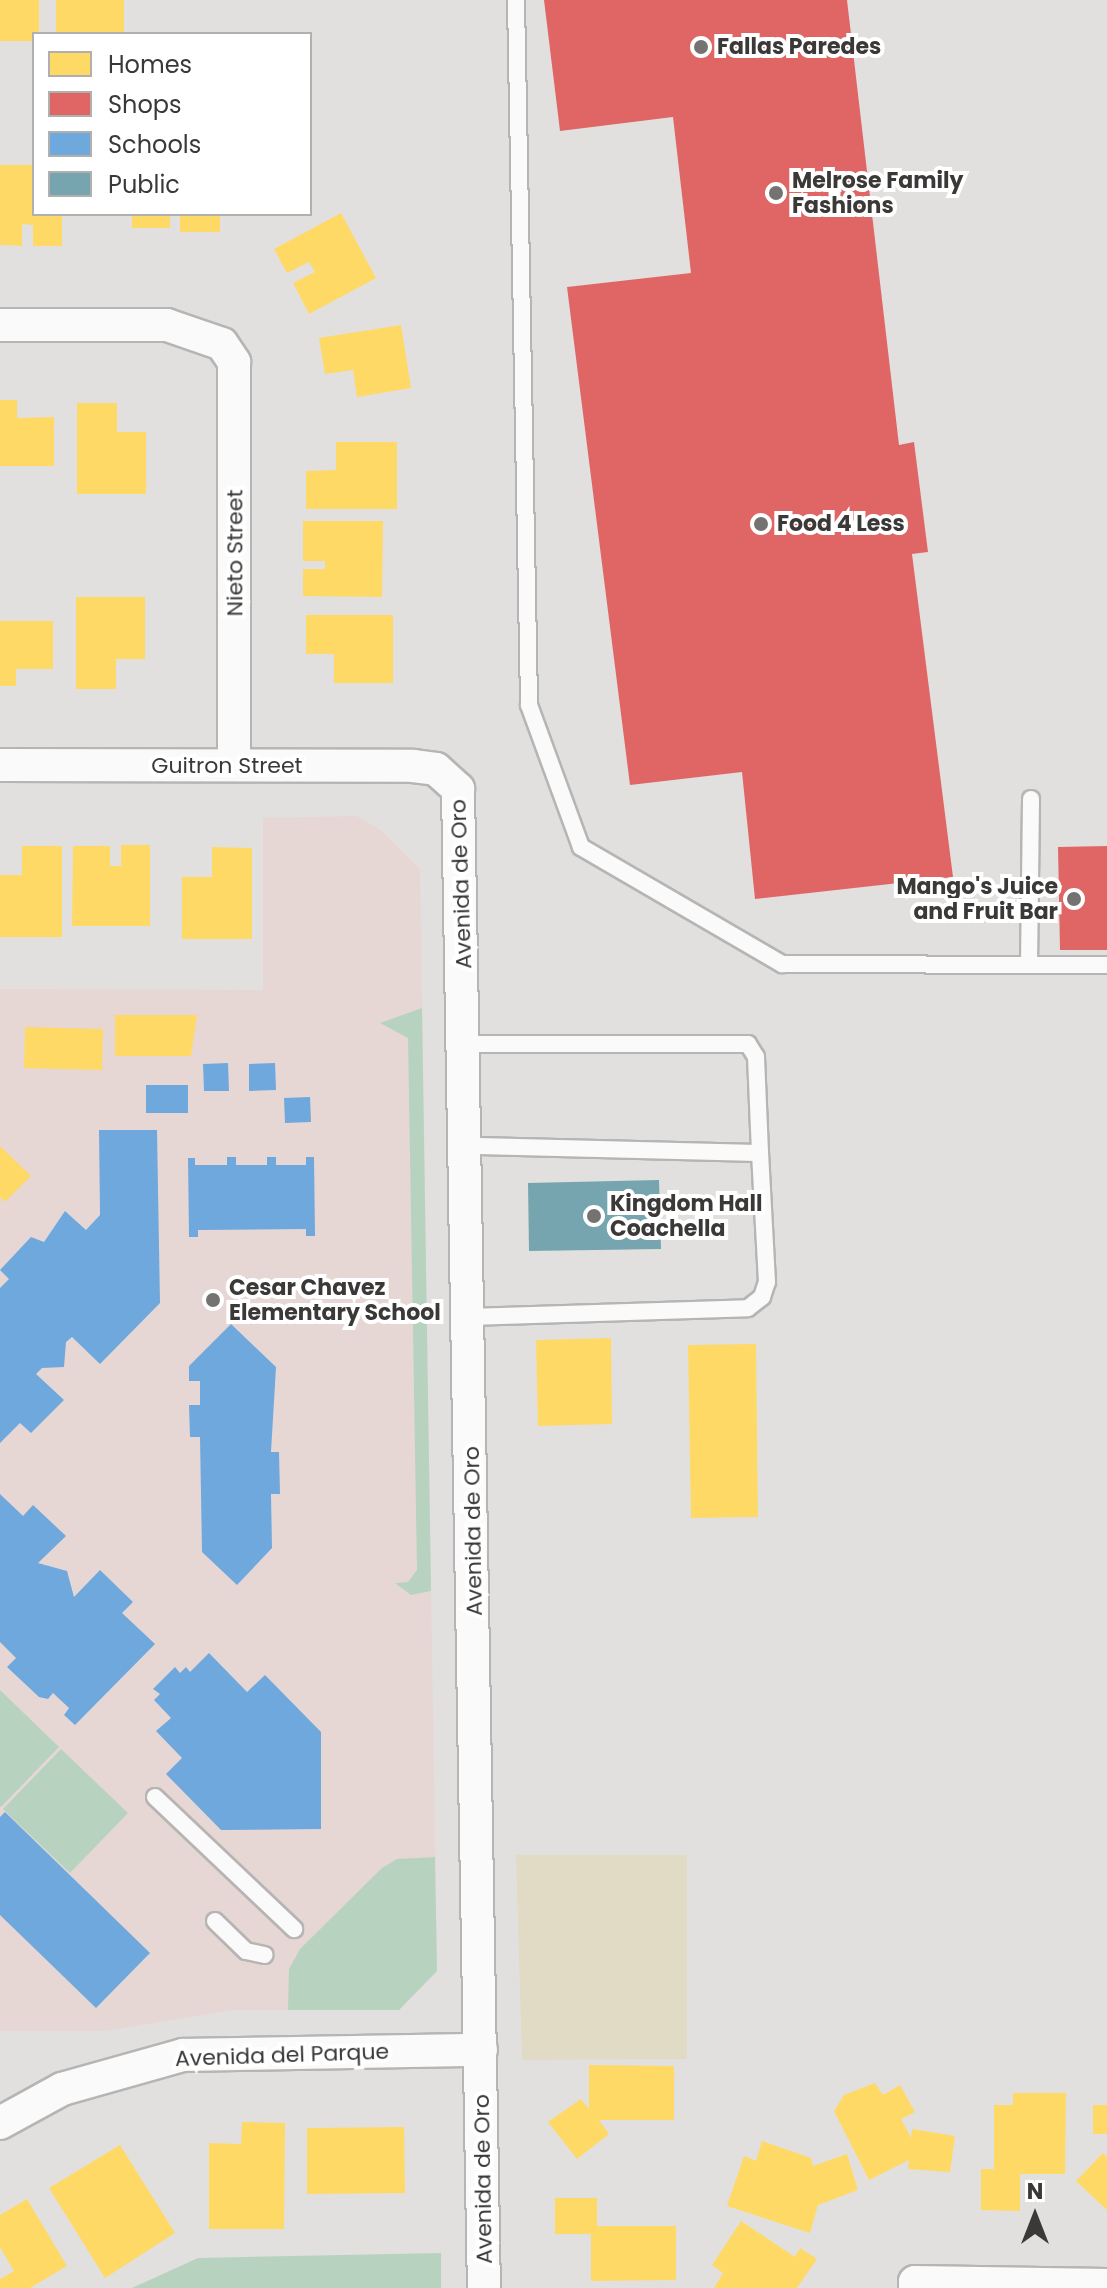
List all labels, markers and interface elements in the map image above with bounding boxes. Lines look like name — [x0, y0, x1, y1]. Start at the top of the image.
legend — [32, 32, 312, 216]
place label: Fallas Paredes — [717, 34, 881, 60]
marker: Fallas Paredes — [692, 38, 710, 56]
text: Homes — [108, 48, 192, 81]
text: Shops — [108, 88, 182, 121]
text: Schools — [108, 128, 201, 161]
place label: Melrose Family Fashions — [792, 167, 963, 218]
text: Public — [108, 168, 180, 201]
marker: Melrose Family Fashions — [767, 184, 785, 202]
street label: Nieto Street — [222, 490, 248, 616]
place label: Food 4 Less — [777, 511, 905, 537]
marker: Food 4 Less — [752, 515, 770, 533]
street label: Guitron Street — [151, 753, 303, 779]
street label: Avenida de Oro — [445, 799, 477, 969]
place label: Mango's Juice and Fruit Bar — [896, 873, 1058, 924]
marker: Mango's Juice and Fruit Bar — [1065, 890, 1083, 908]
place label: Kingdom Hall Coachella — [610, 1190, 763, 1242]
marker: Kingdom Hall Coachella — [585, 1207, 603, 1225]
place label: Cesar Chavez Elementary School — [229, 1274, 441, 1326]
marker: Cesar Chavez Elementary School — [204, 1291, 222, 1309]
street label: Avenida de Oro — [458, 1446, 488, 1616]
street label: Avenida del Parque — [175, 2038, 389, 2072]
street label: Avenida de Oro — [468, 2094, 498, 2264]
north arrow — [995, 2176, 1075, 2256]
text: N — [1027, 2176, 1043, 2207]

